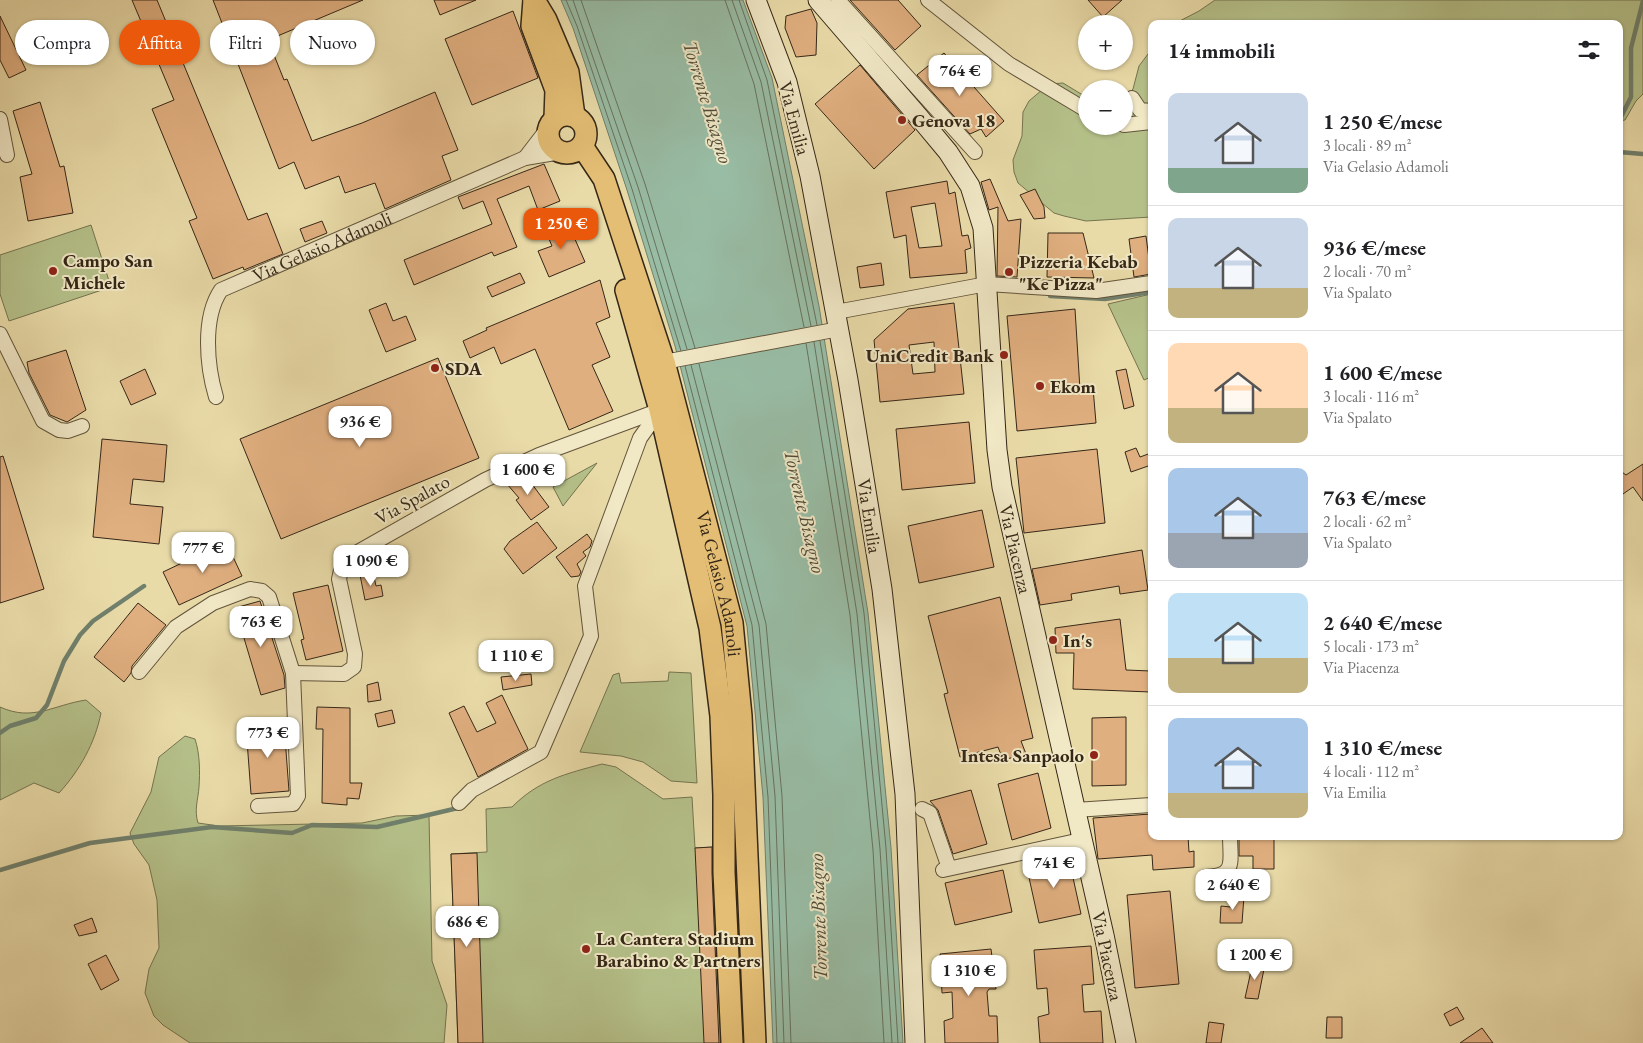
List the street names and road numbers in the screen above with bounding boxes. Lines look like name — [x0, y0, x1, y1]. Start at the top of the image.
street label: Via Emilia — [773, 78, 816, 158]
street label: Via Gelasio Adamoli — [249, 205, 396, 288]
street label: Via Spalato — [370, 469, 454, 530]
street label: Via Emilia — [851, 477, 888, 556]
street label: Via Piacenza — [993, 502, 1038, 597]
street label: Via Gelasio Adamoli — [690, 508, 747, 658]
street label: Via Piacenza — [1086, 909, 1129, 1003]

